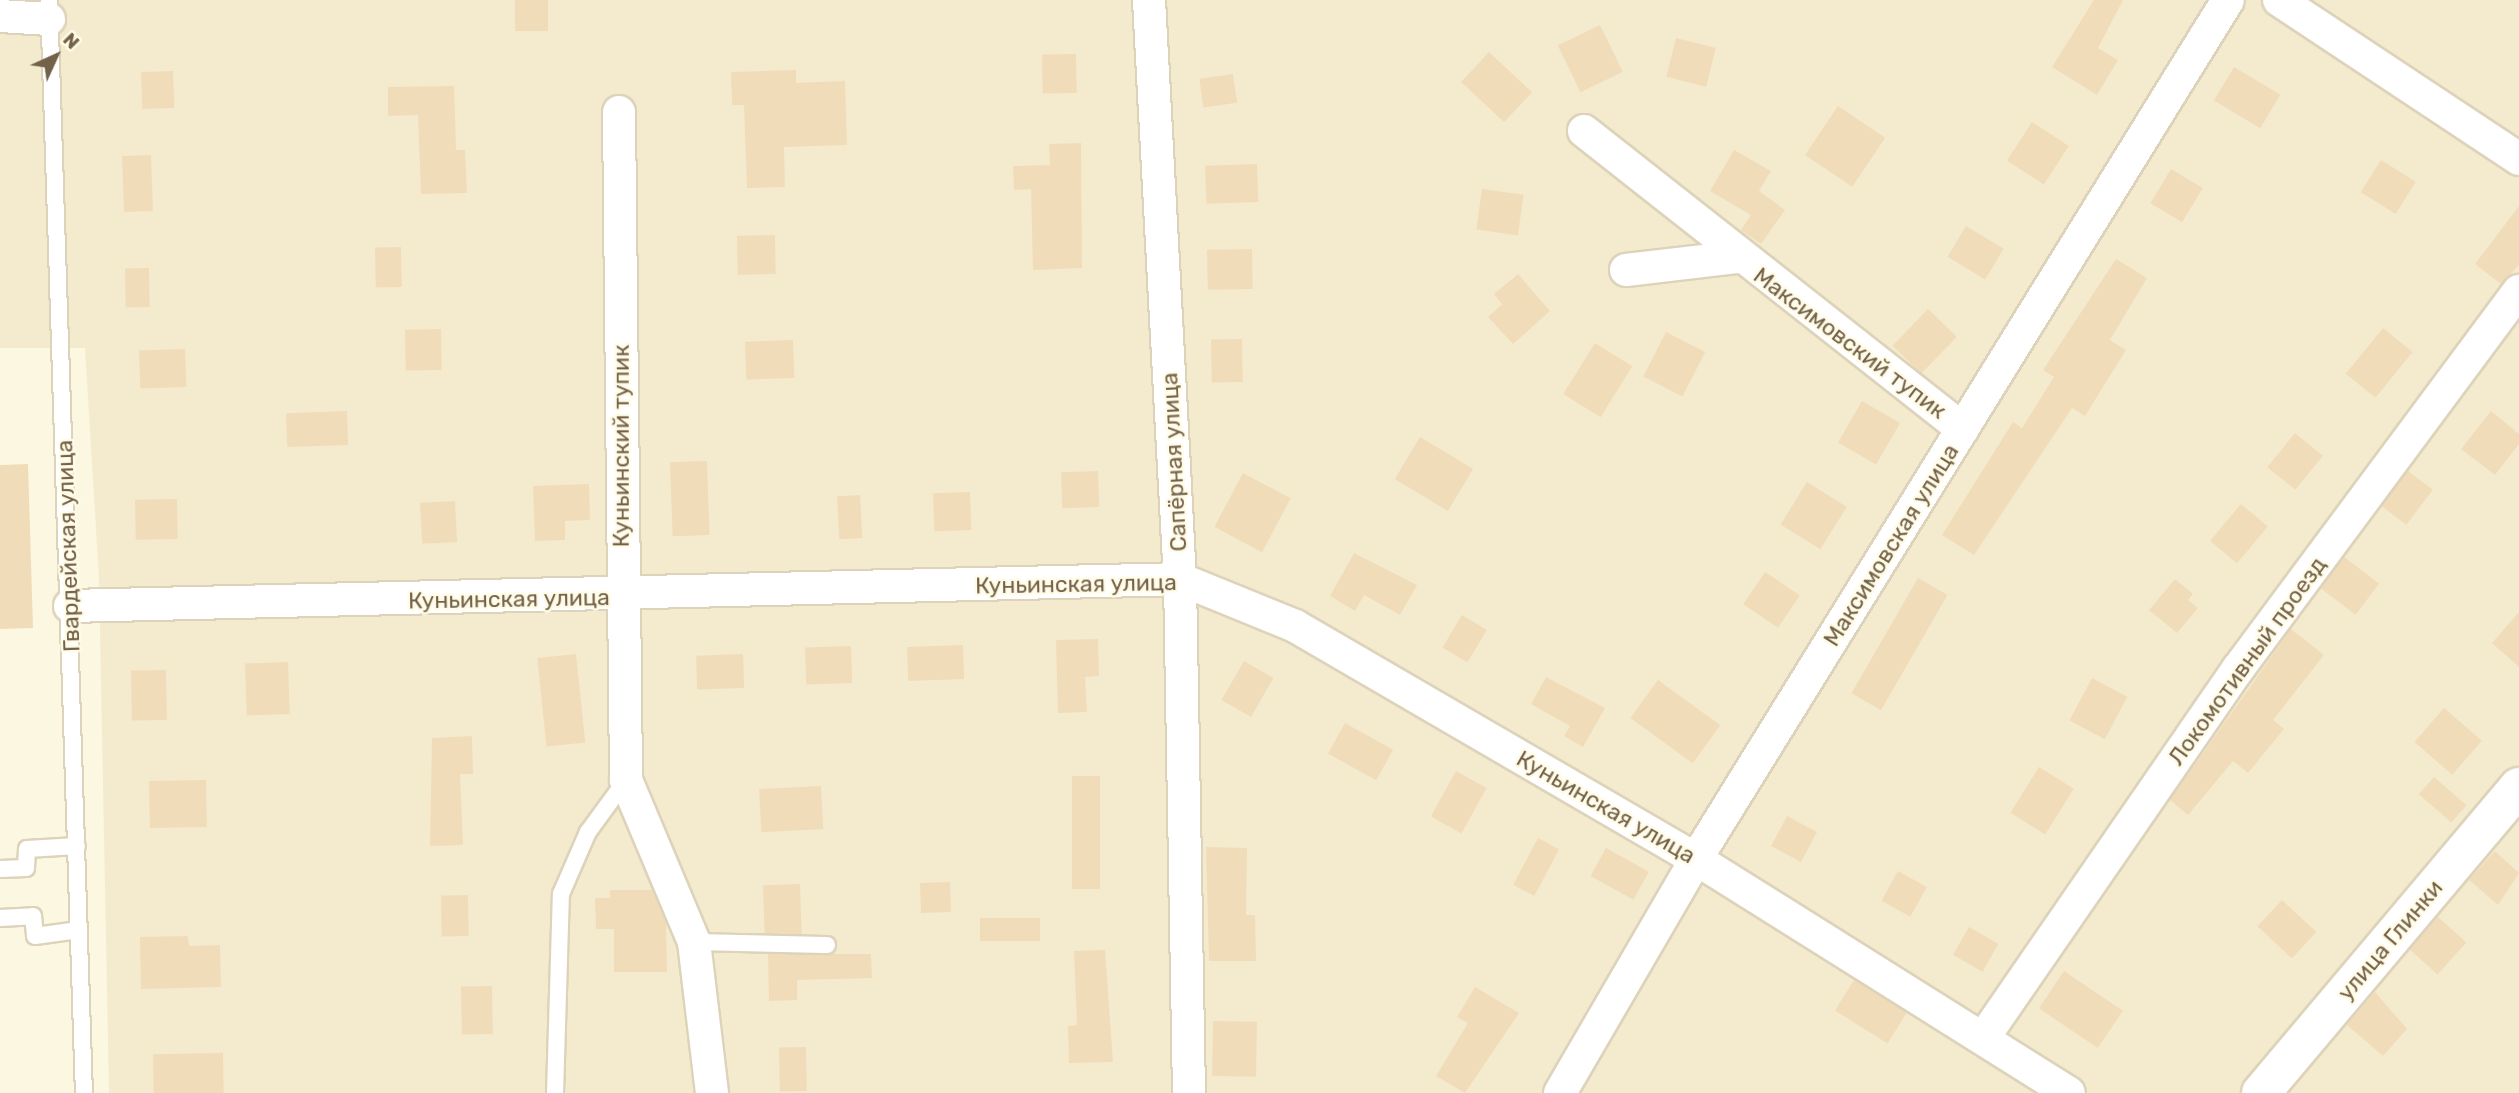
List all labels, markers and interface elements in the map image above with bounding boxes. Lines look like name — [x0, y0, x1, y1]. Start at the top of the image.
north arrow — [21, 21, 91, 91]
text: N — [58, 28, 84, 54]
street label: Максимовский тупик — [1748, 261, 1952, 425]
street label: Куньинский тупик — [607, 345, 635, 547]
street label: Сапёрная улица — [1156, 372, 1192, 552]
street label: Максимовская улица — [1817, 439, 1965, 651]
street label: Гвардейская улица — [51, 440, 85, 652]
street label: Локомотивный проезд — [2162, 551, 2332, 771]
street label: Куньинская улица — [975, 568, 1177, 600]
street label: Куньинская улица — [408, 583, 610, 615]
street label: Куньинская улица — [1512, 745, 1700, 869]
street label: улица Глинки — [2332, 874, 2448, 1006]

